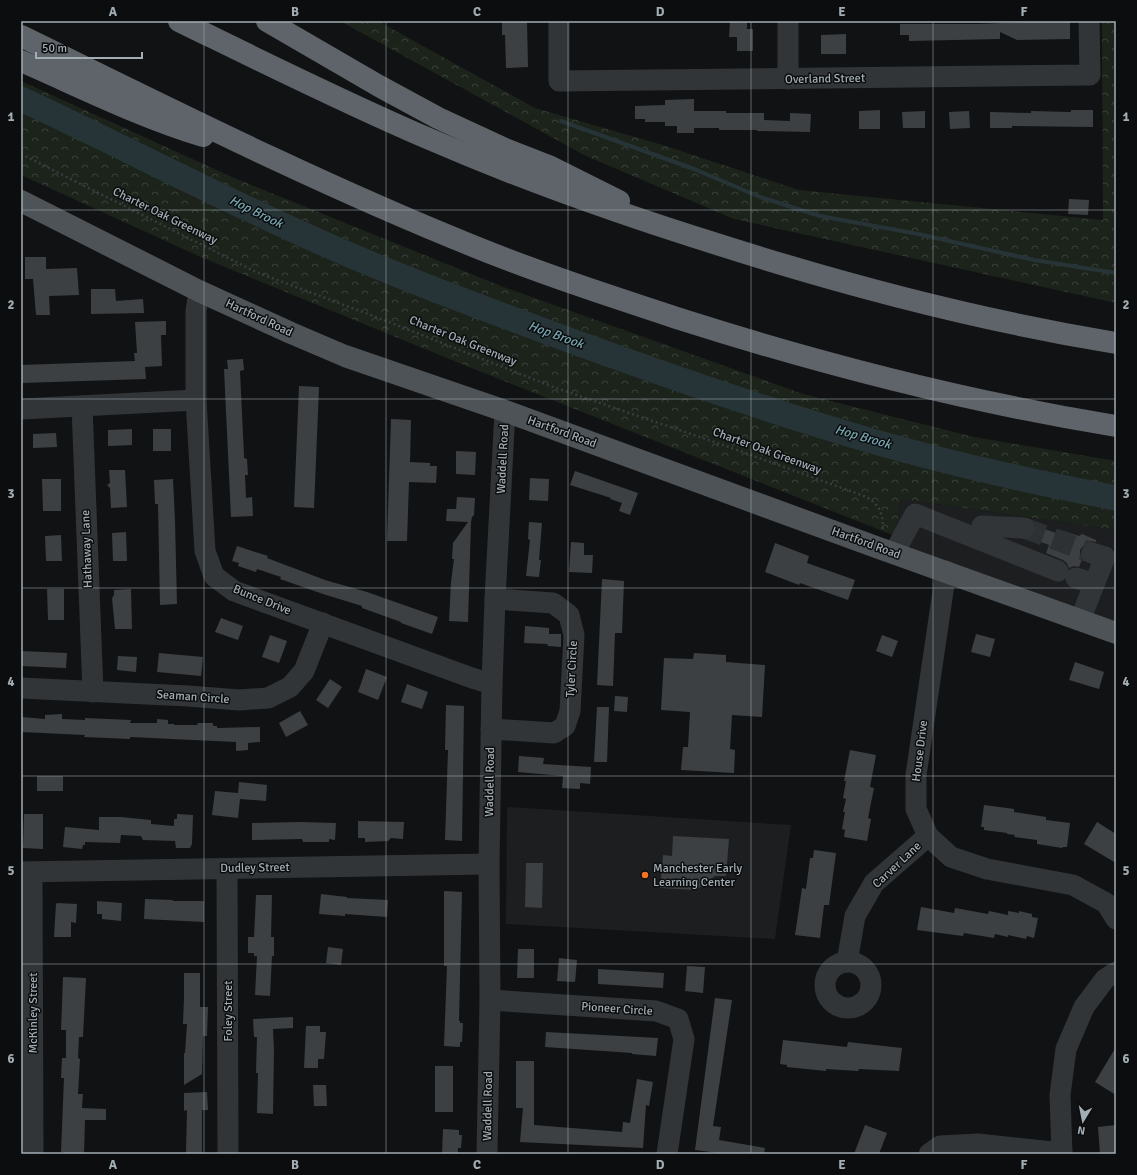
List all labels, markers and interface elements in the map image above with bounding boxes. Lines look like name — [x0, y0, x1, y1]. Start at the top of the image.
text: A — [109, 4, 118, 20]
text: B — [291, 4, 299, 20]
text: C — [473, 4, 481, 20]
text: D — [656, 4, 665, 20]
text: E — [838, 4, 846, 20]
text: F — [1021, 4, 1028, 20]
scale bar — [36, 34, 142, 60]
text: 50 m — [42, 41, 67, 56]
street label: Overland Street — [785, 71, 865, 87]
text: 1 — [7, 109, 15, 125]
text: 1 — [1122, 109, 1130, 125]
street label: Charter Oak Greenway — [110, 184, 220, 248]
water label: Hop Brook — [227, 192, 287, 232]
street label: Hartford Road — [223, 296, 295, 340]
text: 2 — [7, 297, 15, 313]
text: 2 — [1122, 297, 1130, 313]
street label: Charter Oak Greenway — [407, 313, 519, 370]
water label: Hop Brook — [526, 318, 587, 353]
street label: Hartford Road — [525, 413, 599, 451]
water label: Hop Brook — [833, 421, 894, 453]
street label: Waddell Road — [494, 424, 512, 494]
street label: Charter Oak Greenway — [711, 424, 824, 478]
text: 3 — [7, 486, 15, 502]
text: 3 — [1122, 486, 1130, 502]
street label: Hathaway Lane — [78, 510, 96, 588]
street label: Hartford Road — [829, 524, 903, 562]
street label: Bunce Drive — [231, 582, 293, 618]
street label: Tyler Circle — [563, 640, 581, 698]
text: 4 — [7, 674, 15, 690]
text: 4 — [1122, 674, 1130, 690]
street label: Seaman Circle — [156, 687, 230, 707]
street label: House Drive — [909, 719, 931, 783]
street label: Waddell Road — [482, 747, 498, 817]
street label: Carver Lane — [870, 839, 924, 891]
street label: Dudley Street — [220, 860, 290, 876]
place label: Manchester Early Learning Center — [653, 861, 743, 890]
text: 5 — [7, 863, 15, 879]
text: 5 — [1122, 863, 1130, 879]
marker: Manchester Early Learning Center — [640, 870, 650, 880]
street label: McKinley Street — [26, 972, 41, 1054]
street label: Foley Street — [221, 981, 236, 1041]
street label: Pioneer Circle — [581, 999, 653, 1019]
text: 6 — [7, 1051, 15, 1067]
text: 6 — [1122, 1051, 1130, 1067]
street label: Waddell Road — [480, 1071, 496, 1141]
north arrow — [1063, 1101, 1103, 1141]
text: N — [1076, 1123, 1086, 1137]
text: A — [109, 1157, 118, 1173]
text: B — [291, 1157, 299, 1173]
text: C — [473, 1157, 481, 1173]
text: D — [656, 1157, 665, 1173]
text: E — [838, 1157, 846, 1173]
text: F — [1021, 1157, 1028, 1173]

